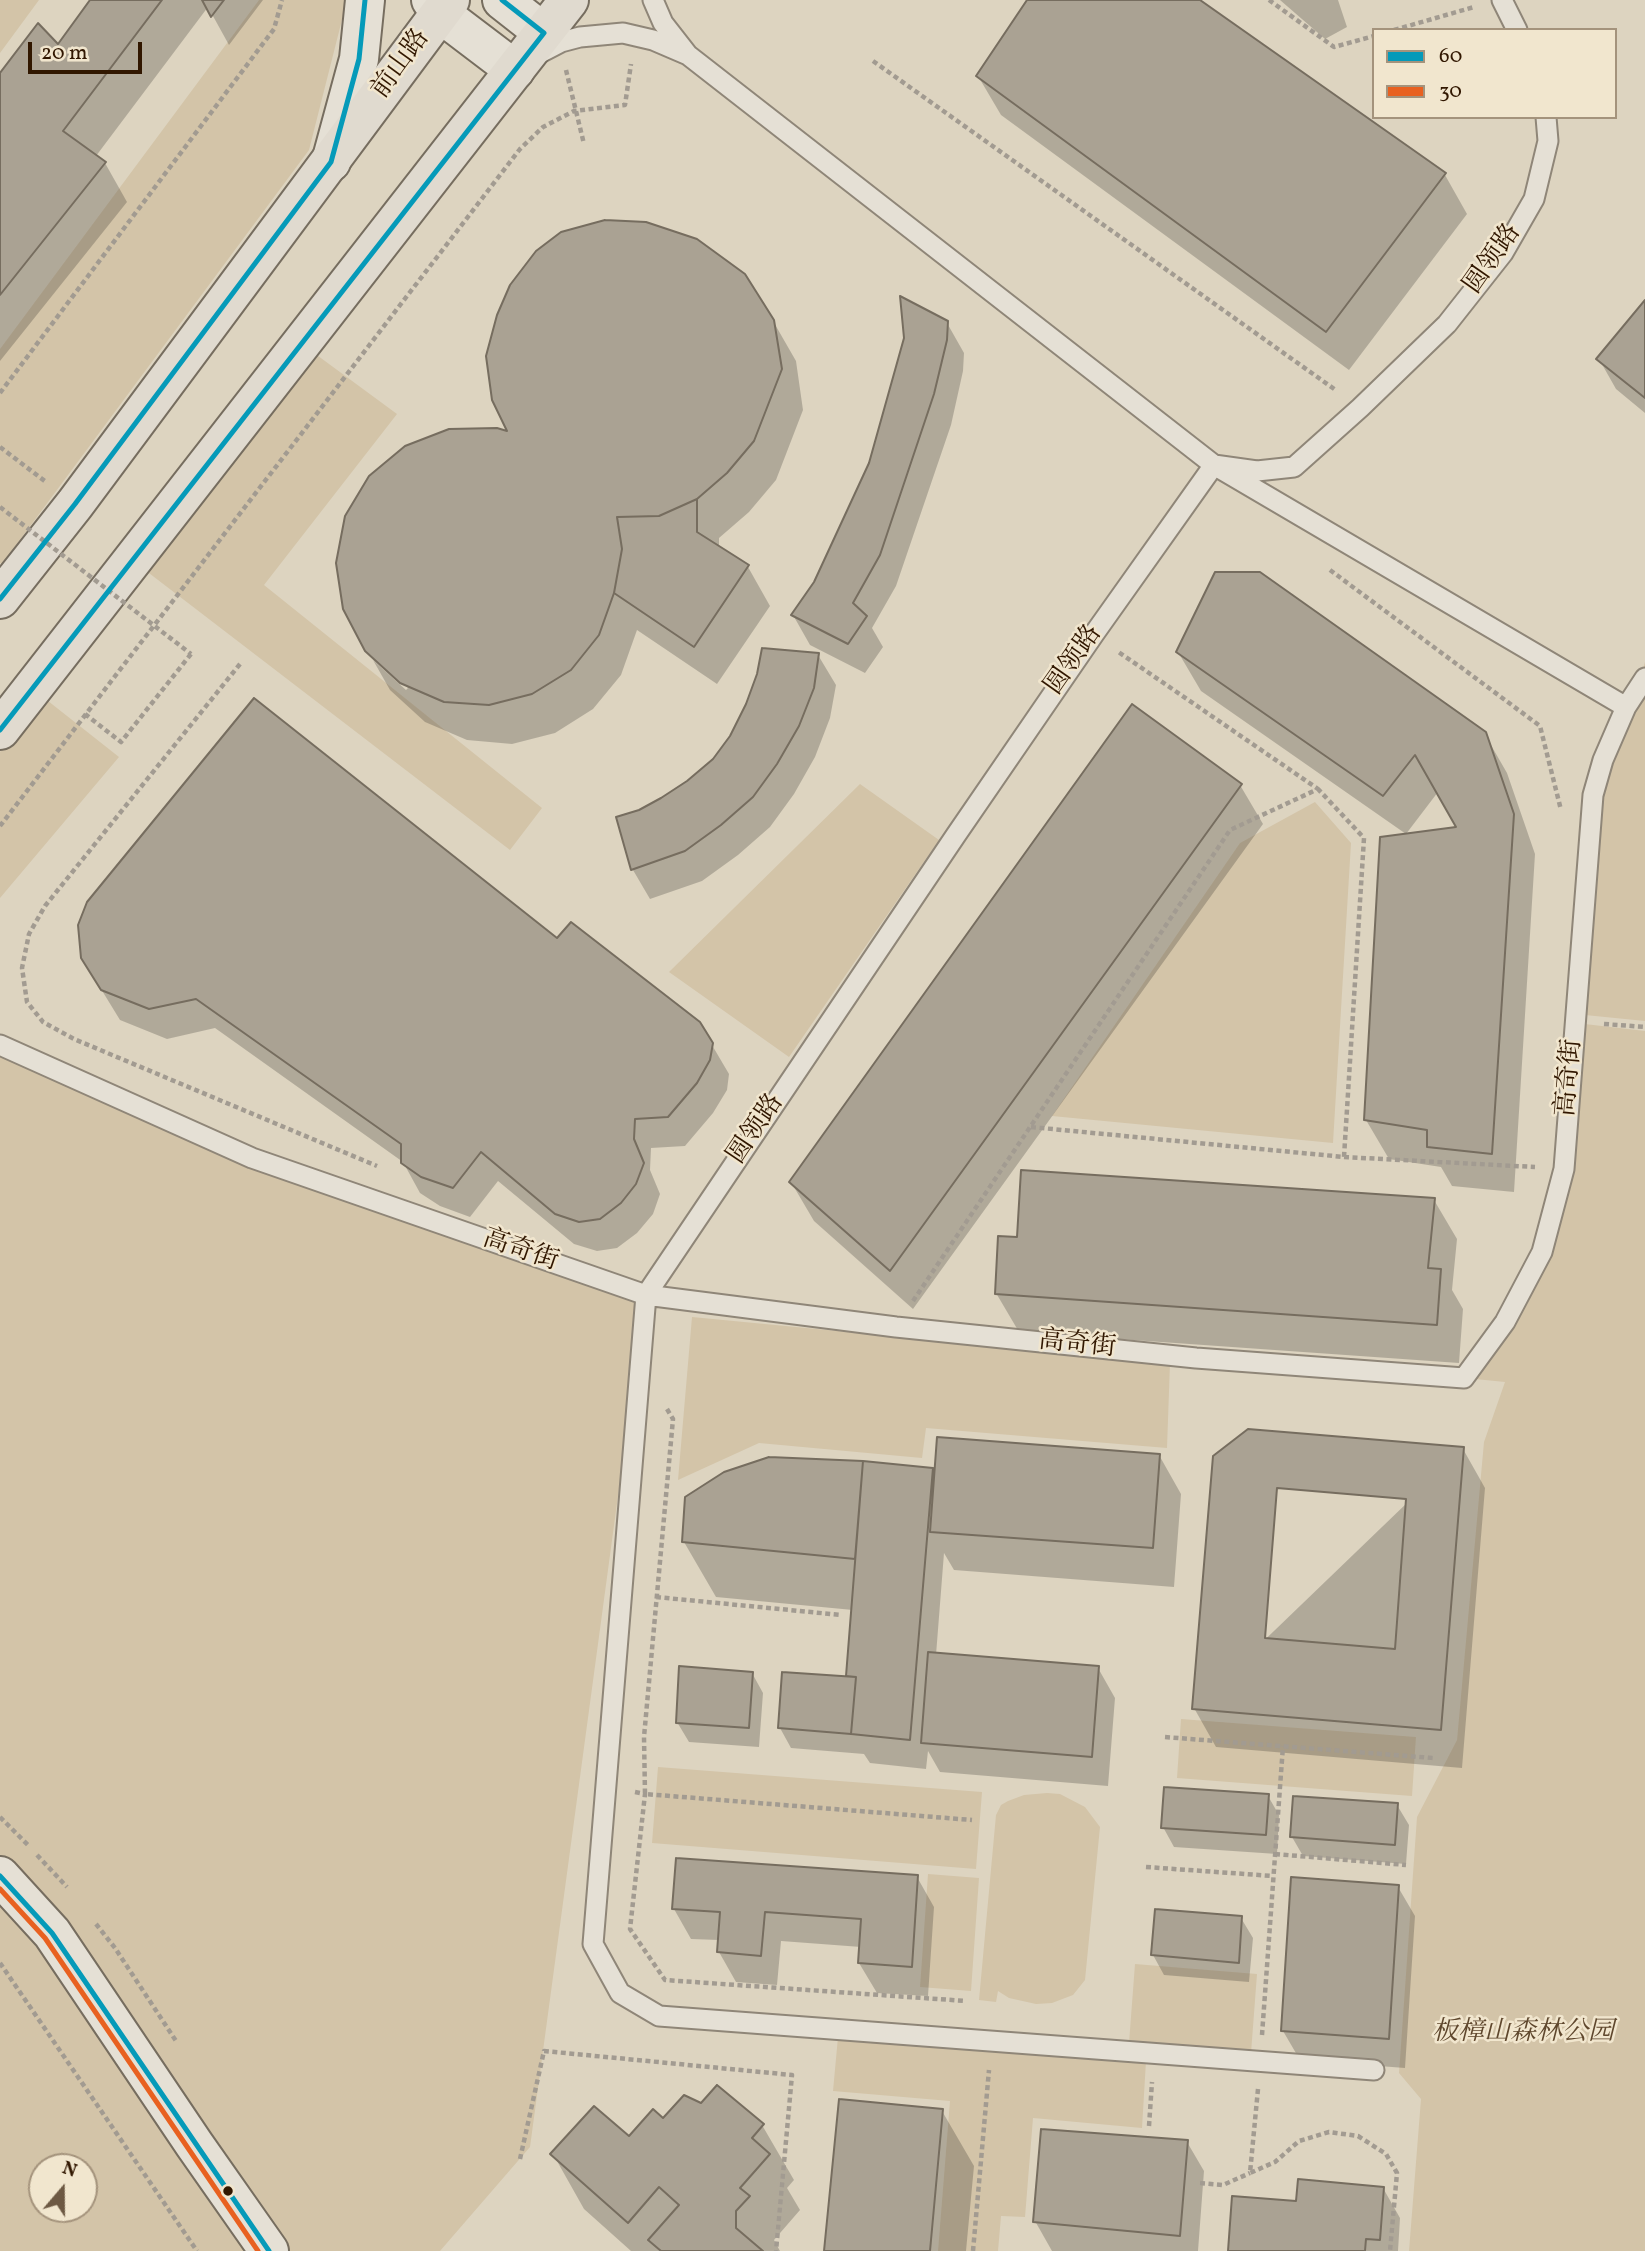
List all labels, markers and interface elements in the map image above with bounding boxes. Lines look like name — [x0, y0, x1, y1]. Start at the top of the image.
street label: 前山路 — [366, 24, 438, 106]
scale bar — [32, 28, 145, 72]
legend — [1372, 28, 1617, 119]
text: 20 m — [41, 39, 87, 68]
text: 60 — [1439, 42, 1462, 71]
text: 30 — [1439, 77, 1462, 106]
street label: 圆领路 — [1459, 219, 1529, 301]
street label: 圆领路 — [1040, 620, 1110, 702]
street label: 高奇街 — [1552, 1038, 1590, 1118]
street label: 圆领路 — [722, 1089, 792, 1171]
street label: 高奇街 — [478, 1225, 562, 1279]
street label: 高奇街 — [1037, 1326, 1117, 1366]
park label: 板樟山森林公园 — [1432, 2018, 1614, 2050]
north arrow — [28, 2153, 98, 2223]
text: N — [59, 2156, 80, 2185]
unlabelled marker — [221, 2184, 235, 2198]

